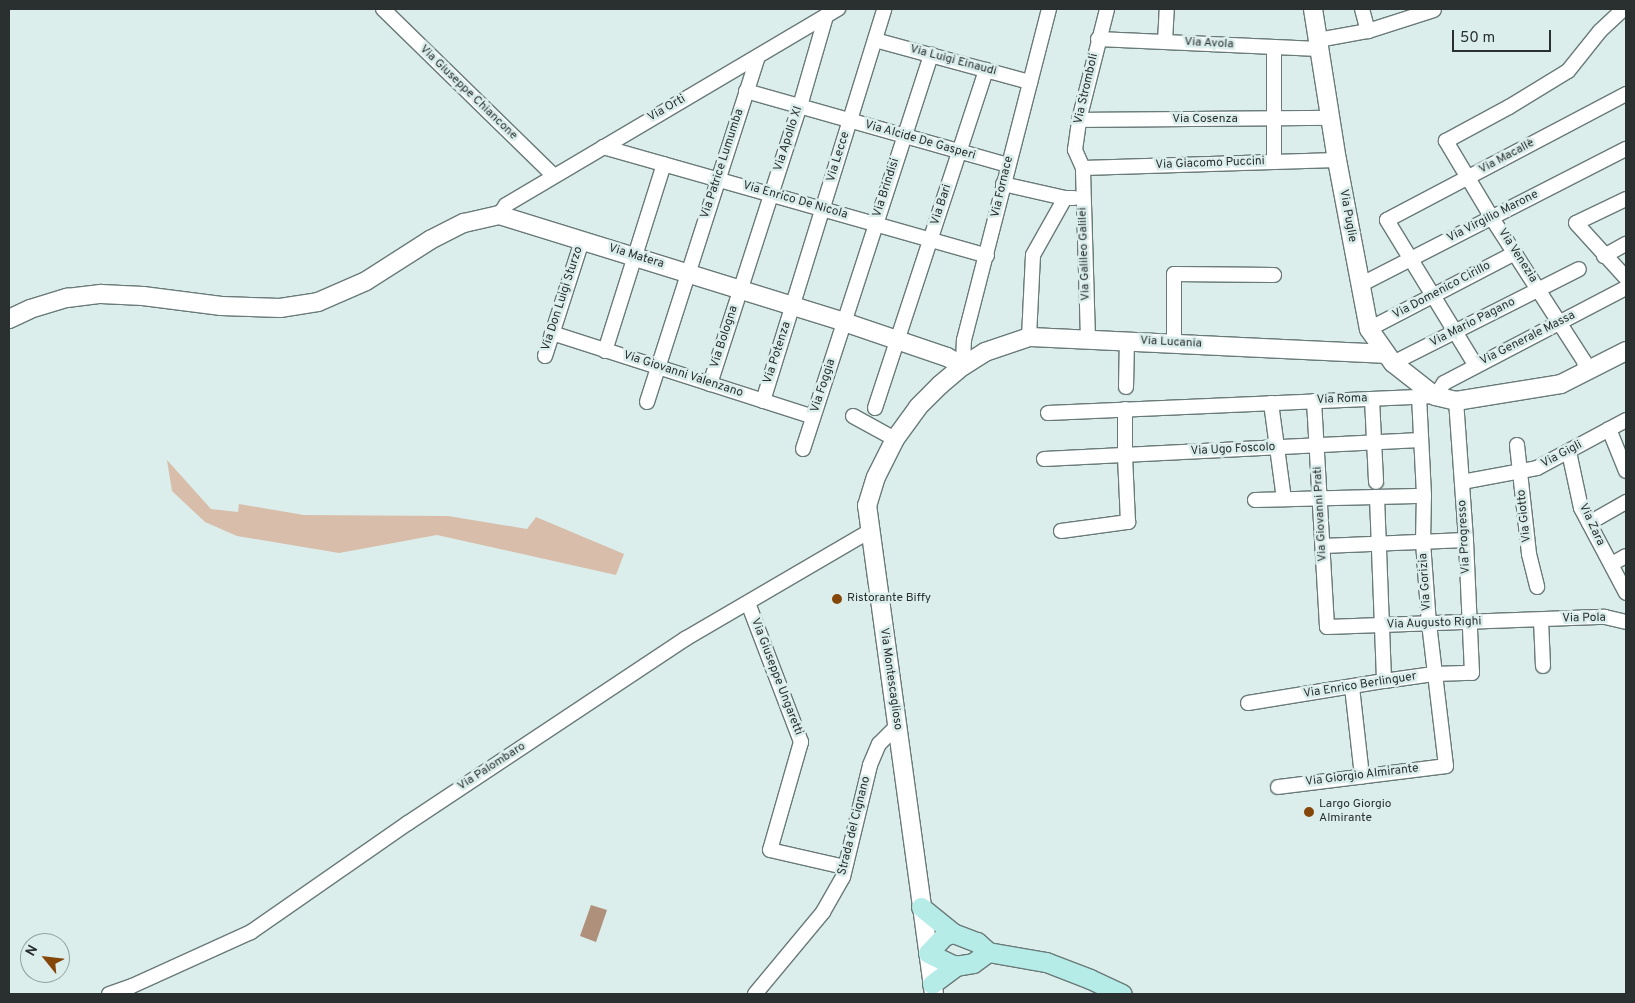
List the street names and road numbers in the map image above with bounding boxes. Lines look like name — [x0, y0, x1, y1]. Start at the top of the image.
street label: Via Avola — [1184, 36, 1234, 52]
street label: Via Giuseppe Chiancone — [416, 43, 520, 143]
street label: Via Luigi Einaudi — [908, 43, 998, 79]
street label: Via Stromboli — [1072, 52, 1102, 126]
street label: Via Orti — [646, 93, 688, 125]
street label: Via Apollo XI — [772, 104, 806, 174]
street label: Via Patrice Lumumba — [698, 107, 748, 221]
street label: Via Cosenza — [1172, 113, 1238, 127]
street label: Via Alcide De Gasperi — [863, 118, 977, 164]
street label: Via Lecce — [825, 130, 853, 184]
street label: Via Macallè — [1477, 136, 1537, 178]
street label: Via Fornace — [989, 155, 1017, 219]
street label: Via Giacomo Puccini — [1155, 155, 1265, 173]
street label: Via Brindisi — [871, 157, 903, 219]
street label: Via Enrico De Nicola — [741, 179, 849, 223]
street label: Via Bari — [929, 183, 955, 227]
street label: Via Puglie — [1335, 188, 1359, 244]
street label: Via Virgilio Marone — [1445, 188, 1541, 246]
street label: Via Galileo Galilei — [1076, 207, 1094, 301]
street label: Via Venezia — [1494, 226, 1540, 286]
street label: Via Matera — [607, 242, 665, 272]
street label: Via Don Luigi Sturzo — [539, 245, 587, 353]
street label: Via Domenico Cirillo — [1391, 259, 1493, 323]
street label: Via Mario Pagano — [1428, 295, 1518, 351]
street label: Via Bologna — [708, 304, 742, 370]
street label: Via Generale Massa — [1478, 309, 1578, 369]
street label: Via Potenza — [761, 320, 795, 386]
street label: Via Lucania — [1140, 334, 1202, 352]
street label: Via Giovanni Valenzano — [621, 349, 745, 401]
street label: Via Foggia — [809, 357, 839, 415]
street label: Via Roma — [1316, 392, 1368, 408]
street label: Via Gigli — [1539, 438, 1585, 472]
street label: Via Ugo Foscolo — [1190, 441, 1276, 459]
street label: Via Giovanni Prati — [1311, 466, 1331, 562]
street label: Via Giotto — [1515, 489, 1535, 543]
street label: Via Progresso — [1456, 500, 1474, 574]
street label: Via Zara — [1575, 502, 1607, 548]
street label: Via Gorizia — [1417, 553, 1435, 611]
street label: Via Pola — [1562, 611, 1606, 627]
street label: Via Augusto Righi — [1386, 615, 1482, 633]
street label: Via Giuseppe Ungaretti — [747, 617, 805, 737]
street label: Via Montescaglioso — [876, 627, 904, 731]
street label: Via Enrico Berlinguer — [1302, 670, 1418, 702]
street label: Via Palombaro — [455, 740, 529, 794]
street label: Via Giorgio Almirante — [1304, 762, 1420, 790]
street label: Strada del Cignano — [836, 775, 874, 877]

